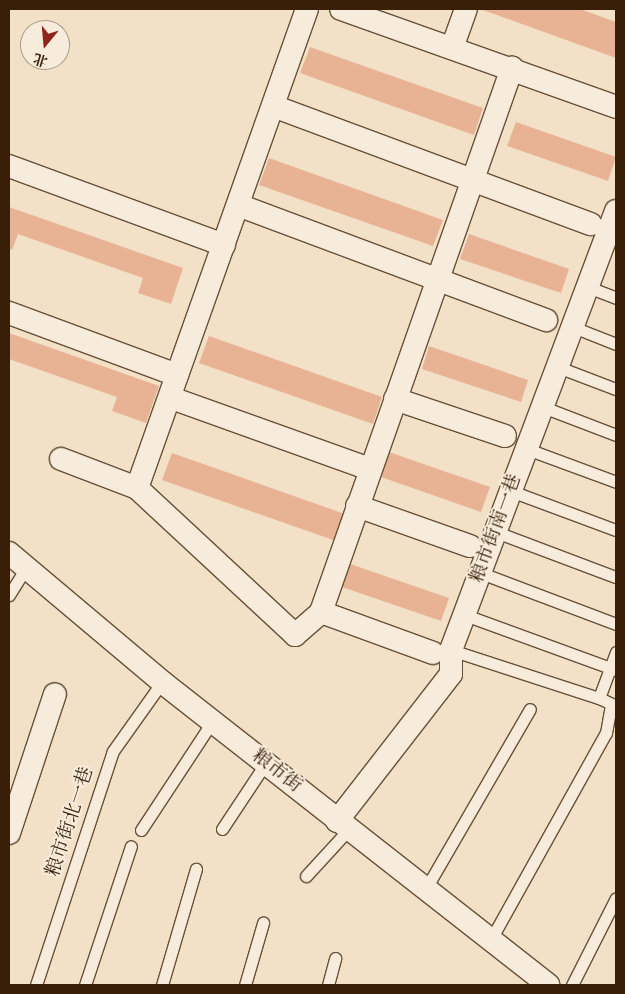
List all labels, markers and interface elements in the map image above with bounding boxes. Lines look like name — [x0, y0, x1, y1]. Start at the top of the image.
north arrow — [20, 20, 70, 70]
text: 北 — [31, 48, 50, 70]
street label: 粮市街南一巷 — [467, 472, 527, 586]
street label: 粮市街 — [247, 745, 305, 799]
street label: 粮市街北一巷 — [43, 764, 99, 880]

